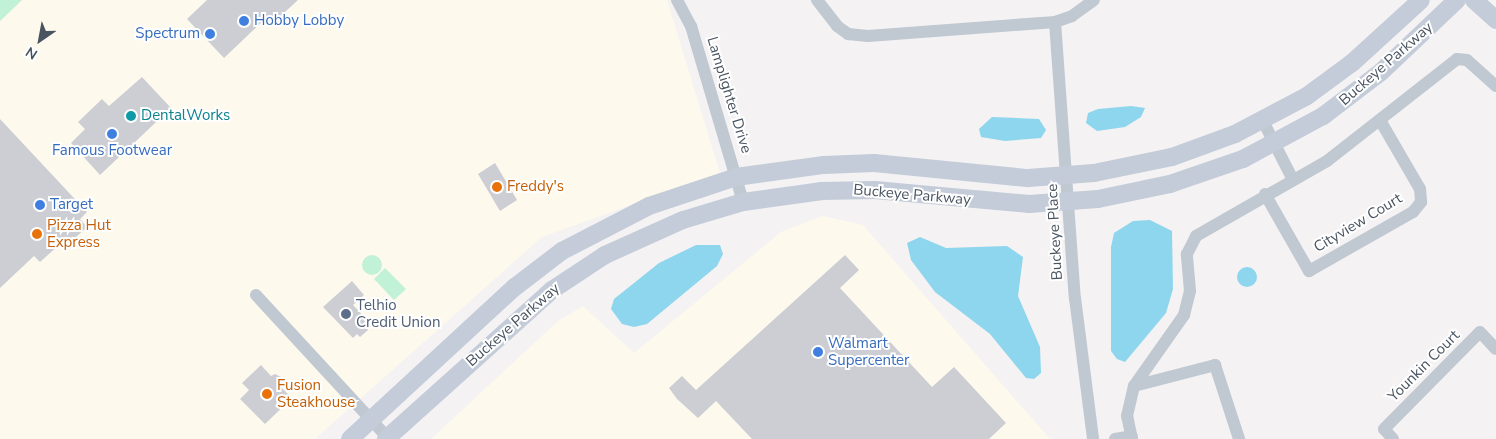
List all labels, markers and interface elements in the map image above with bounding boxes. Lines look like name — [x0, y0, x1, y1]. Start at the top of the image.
place label: Hobby Lobby — [254, 12, 344, 30]
north arrow — [15, 15, 65, 65]
marker: Hobby Lobby — [238, 15, 250, 27]
street label: Buckeye Parkway — [1336, 19, 1436, 109]
place label: Spectrum — [135, 25, 200, 43]
marker: Spectrum — [204, 28, 216, 40]
street label: Lamplighter Drive — [703, 35, 755, 155]
text: N — [22, 42, 41, 64]
place label: DentalWorks — [141, 107, 230, 125]
marker: DentalWorks — [125, 110, 137, 122]
marker: Famous Footwear — [106, 128, 118, 140]
place label: Famous Footwear — [52, 142, 172, 160]
place label: Freddy's — [507, 178, 564, 196]
marker: Freddy's — [491, 181, 503, 193]
street label: Buckeye Parkway — [852, 181, 972, 209]
street label: Buckeye Place — [1043, 183, 1067, 281]
street label: Cityview Court — [1311, 190, 1405, 256]
place label: Target — [50, 196, 93, 214]
marker: Target — [34, 199, 46, 211]
place label: Pizza Hut Express — [47, 216, 111, 251]
marker: Pizza Hut Express — [31, 228, 43, 240]
street label: Buckeye Parkway — [463, 280, 563, 370]
place label: Telhio Credit Union — [356, 296, 440, 331]
marker: Telhio Credit Union — [340, 308, 352, 320]
street label: Younkin Court — [1384, 326, 1464, 406]
place label: Walmart Supercenter — [828, 334, 909, 369]
marker: Walmart Supercenter — [812, 346, 824, 358]
place label: Fusion Steakhouse — [277, 376, 355, 411]
marker: Fusion Steakhouse — [261, 388, 273, 400]

